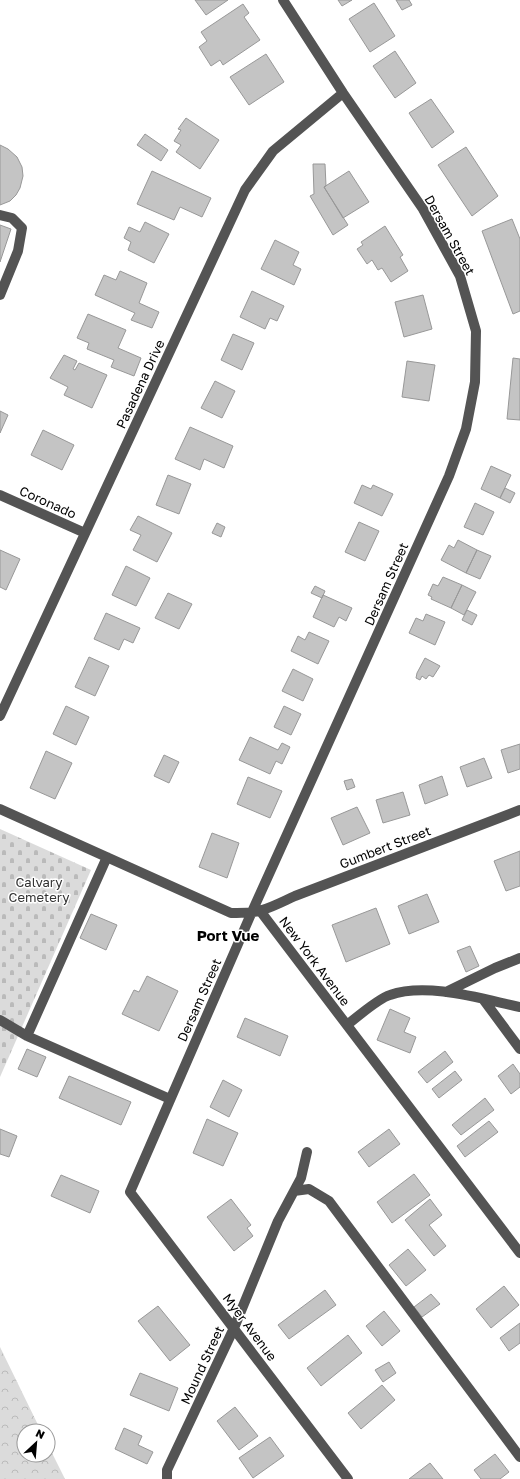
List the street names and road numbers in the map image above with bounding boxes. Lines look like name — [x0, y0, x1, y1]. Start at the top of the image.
street label: Dersam Street — [421, 192, 479, 278]
street label: Pasadena Drive — [112, 337, 168, 431]
street label: Coronado — [17, 482, 79, 522]
street label: Dersam Street — [361, 540, 411, 628]
street label: Gumbert Street — [337, 822, 433, 872]
street label: New York Avenue — [276, 913, 354, 1009]
street label: Dersam Street — [174, 956, 224, 1044]
street label: Myer Avenue — [220, 1290, 280, 1364]
street label: Mound Street — [177, 1323, 227, 1407]

